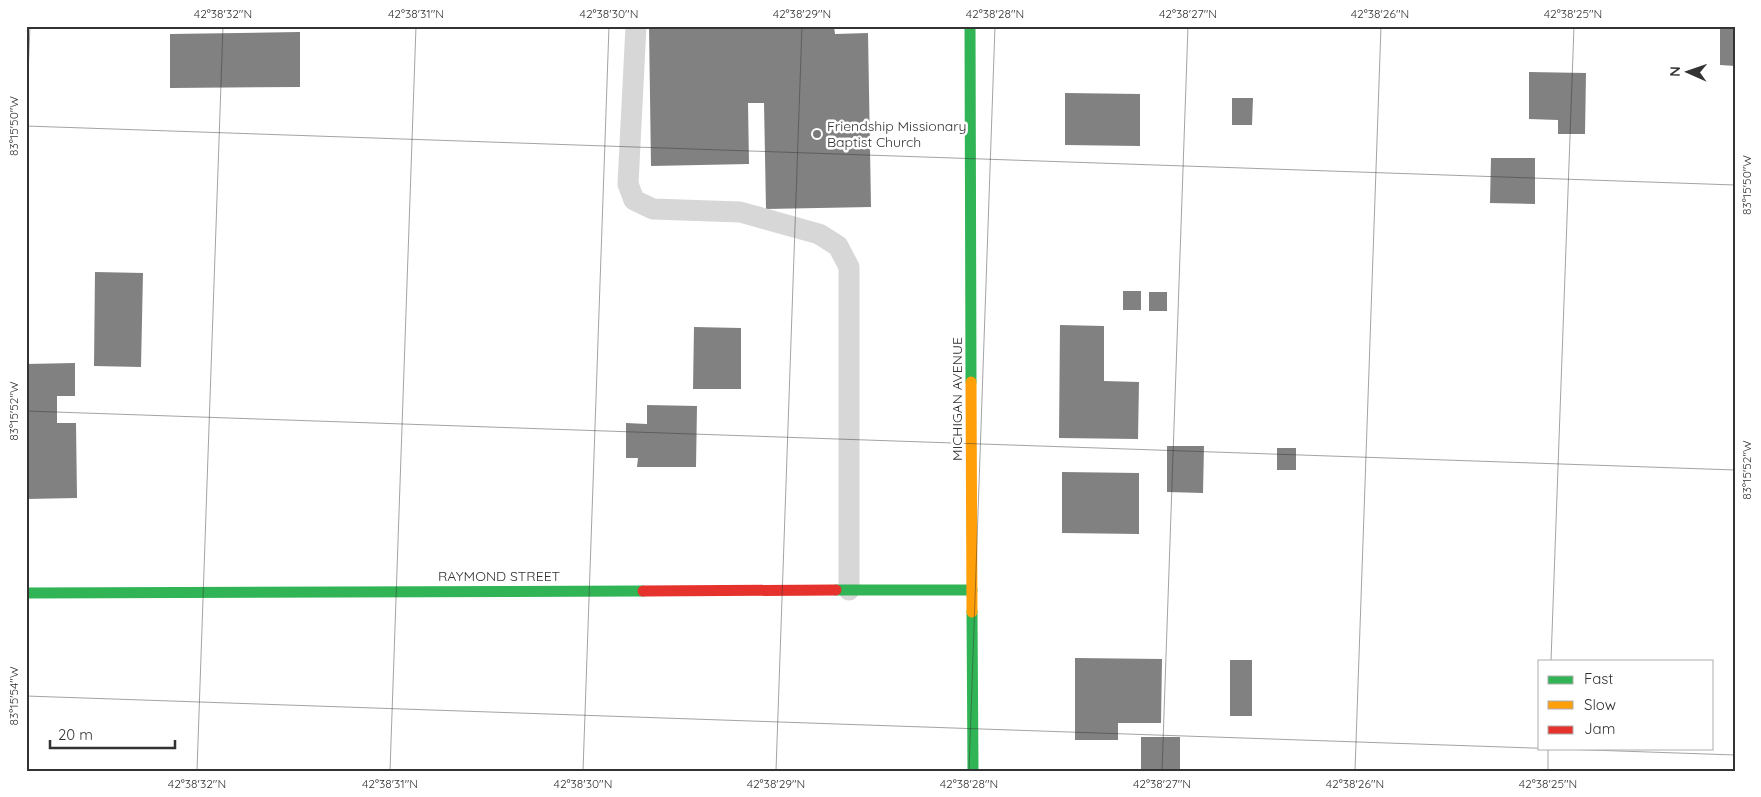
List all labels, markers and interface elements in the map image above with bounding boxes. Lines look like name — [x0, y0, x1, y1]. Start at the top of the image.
text: 42°38'32"N — [194, 6, 252, 21]
text: 42°38'31"N — [388, 6, 444, 21]
text: 42°38'30"N — [580, 6, 638, 21]
text: 42°38'29"N — [773, 6, 831, 21]
text: 42°38'28"N — [966, 6, 1024, 21]
text: 42°38'27"N — [1159, 6, 1217, 21]
text: 42°38'26"N — [1351, 6, 1409, 21]
text: 42°38'25"N — [1544, 6, 1602, 21]
north arrow — [1664, 48, 1714, 98]
text: N — [1666, 66, 1684, 77]
text: 83°15'50"W — [6, 96, 21, 156]
place label: Friendship Missionary Baptist Church — [827, 117, 967, 151]
marker: Friendship Missionary Baptist Church — [811, 128, 823, 140]
text: 83°15'50"W — [1739, 155, 1754, 215]
street label: MICHIGAN AVENUE — [948, 337, 966, 461]
text: 83°15'52"W — [6, 381, 21, 441]
text: 83°15'52"W — [1739, 440, 1754, 500]
street label: RAYMOND STREET — [438, 567, 560, 585]
legend — [1538, 660, 1714, 750]
text: 83°15'54"W — [6, 666, 21, 726]
text: Fast — [1584, 669, 1613, 688]
text: Slow — [1584, 695, 1616, 714]
scale bar — [50, 717, 175, 749]
text: Jam — [1584, 719, 1615, 738]
text: 20 m — [58, 725, 93, 744]
text: 42°38'32"N — [168, 776, 226, 791]
text: 42°38'31"N — [362, 776, 418, 791]
text: 42°38'30"N — [554, 776, 612, 791]
text: 42°38'29"N — [747, 776, 805, 791]
text: 42°38'28"N — [940, 776, 998, 791]
text: 42°38'27"N — [1133, 776, 1191, 791]
text: 42°38'26"N — [1326, 776, 1384, 791]
text: 42°38'25"N — [1519, 776, 1577, 791]

